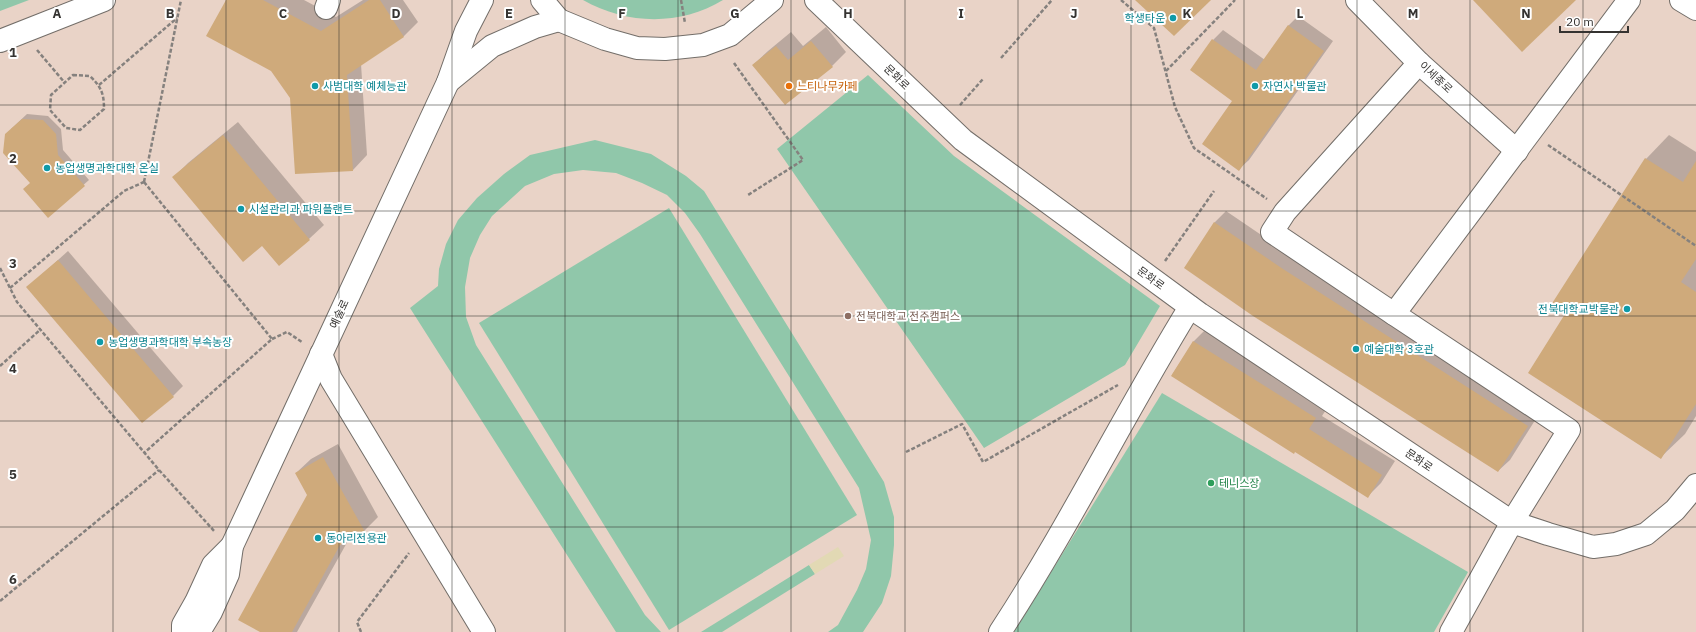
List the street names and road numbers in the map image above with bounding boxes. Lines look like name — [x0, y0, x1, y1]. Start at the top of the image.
street label: 이세종로 — [1416, 58, 1456, 96]
street label: 문화로 — [881, 61, 913, 93]
street label: 문화로 — [1135, 263, 1167, 293]
street label: 예술로 — [326, 297, 352, 331]
street label: 문화로 — [1402, 446, 1436, 474]

